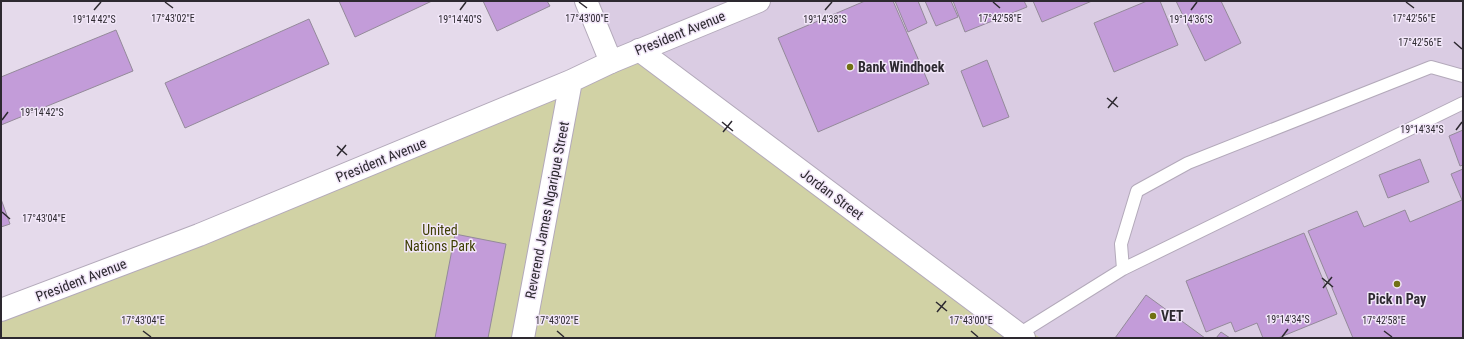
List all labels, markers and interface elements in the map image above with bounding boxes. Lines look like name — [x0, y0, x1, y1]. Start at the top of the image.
street label: President Avenue — [632, 7, 728, 58]
text: 17°43'02"E — [151, 13, 195, 24]
text: 17°43'00"E — [565, 13, 609, 24]
text: 17°42'58"E — [978, 13, 1022, 24]
text: 17°42'56"E — [1392, 13, 1436, 24]
text: 19°14'42"S — [72, 14, 116, 25]
text: 19°14'40"S — [438, 14, 482, 25]
text: 19°14'38"S — [803, 14, 847, 25]
text: 19°14'36"S — [1169, 14, 1213, 25]
text: 17°42'56"E — [1398, 37, 1442, 48]
place label: Bank Windhoek — [858, 59, 945, 75]
marker: Bank Windhoek — [845, 62, 855, 72]
text: 19°14'42"S — [20, 107, 64, 118]
street label: Reverend James Ngaripue Street — [522, 120, 572, 300]
text: 19°14'34"S — [1400, 124, 1444, 135]
street label: President Avenue — [333, 134, 429, 185]
street label: Jordan Street — [797, 165, 867, 223]
text: 17°43'04"E — [22, 213, 66, 224]
park label: United Nations Park — [404, 222, 476, 254]
street label: President Avenue — [33, 255, 129, 305]
marker: Pick n Pay — [1392, 279, 1402, 289]
place label: Pick n Pay — [1368, 291, 1427, 307]
place label: VET — [1161, 308, 1184, 324]
marker: VET — [1148, 311, 1158, 321]
text: 19°14'34"S — [1266, 314, 1310, 325]
text: 17°43'04"E — [121, 315, 165, 326]
text: 17°43'02"E — [535, 315, 579, 326]
text: 17°43'00"E — [949, 315, 993, 326]
text: 17°42'58"E — [1362, 315, 1406, 326]

